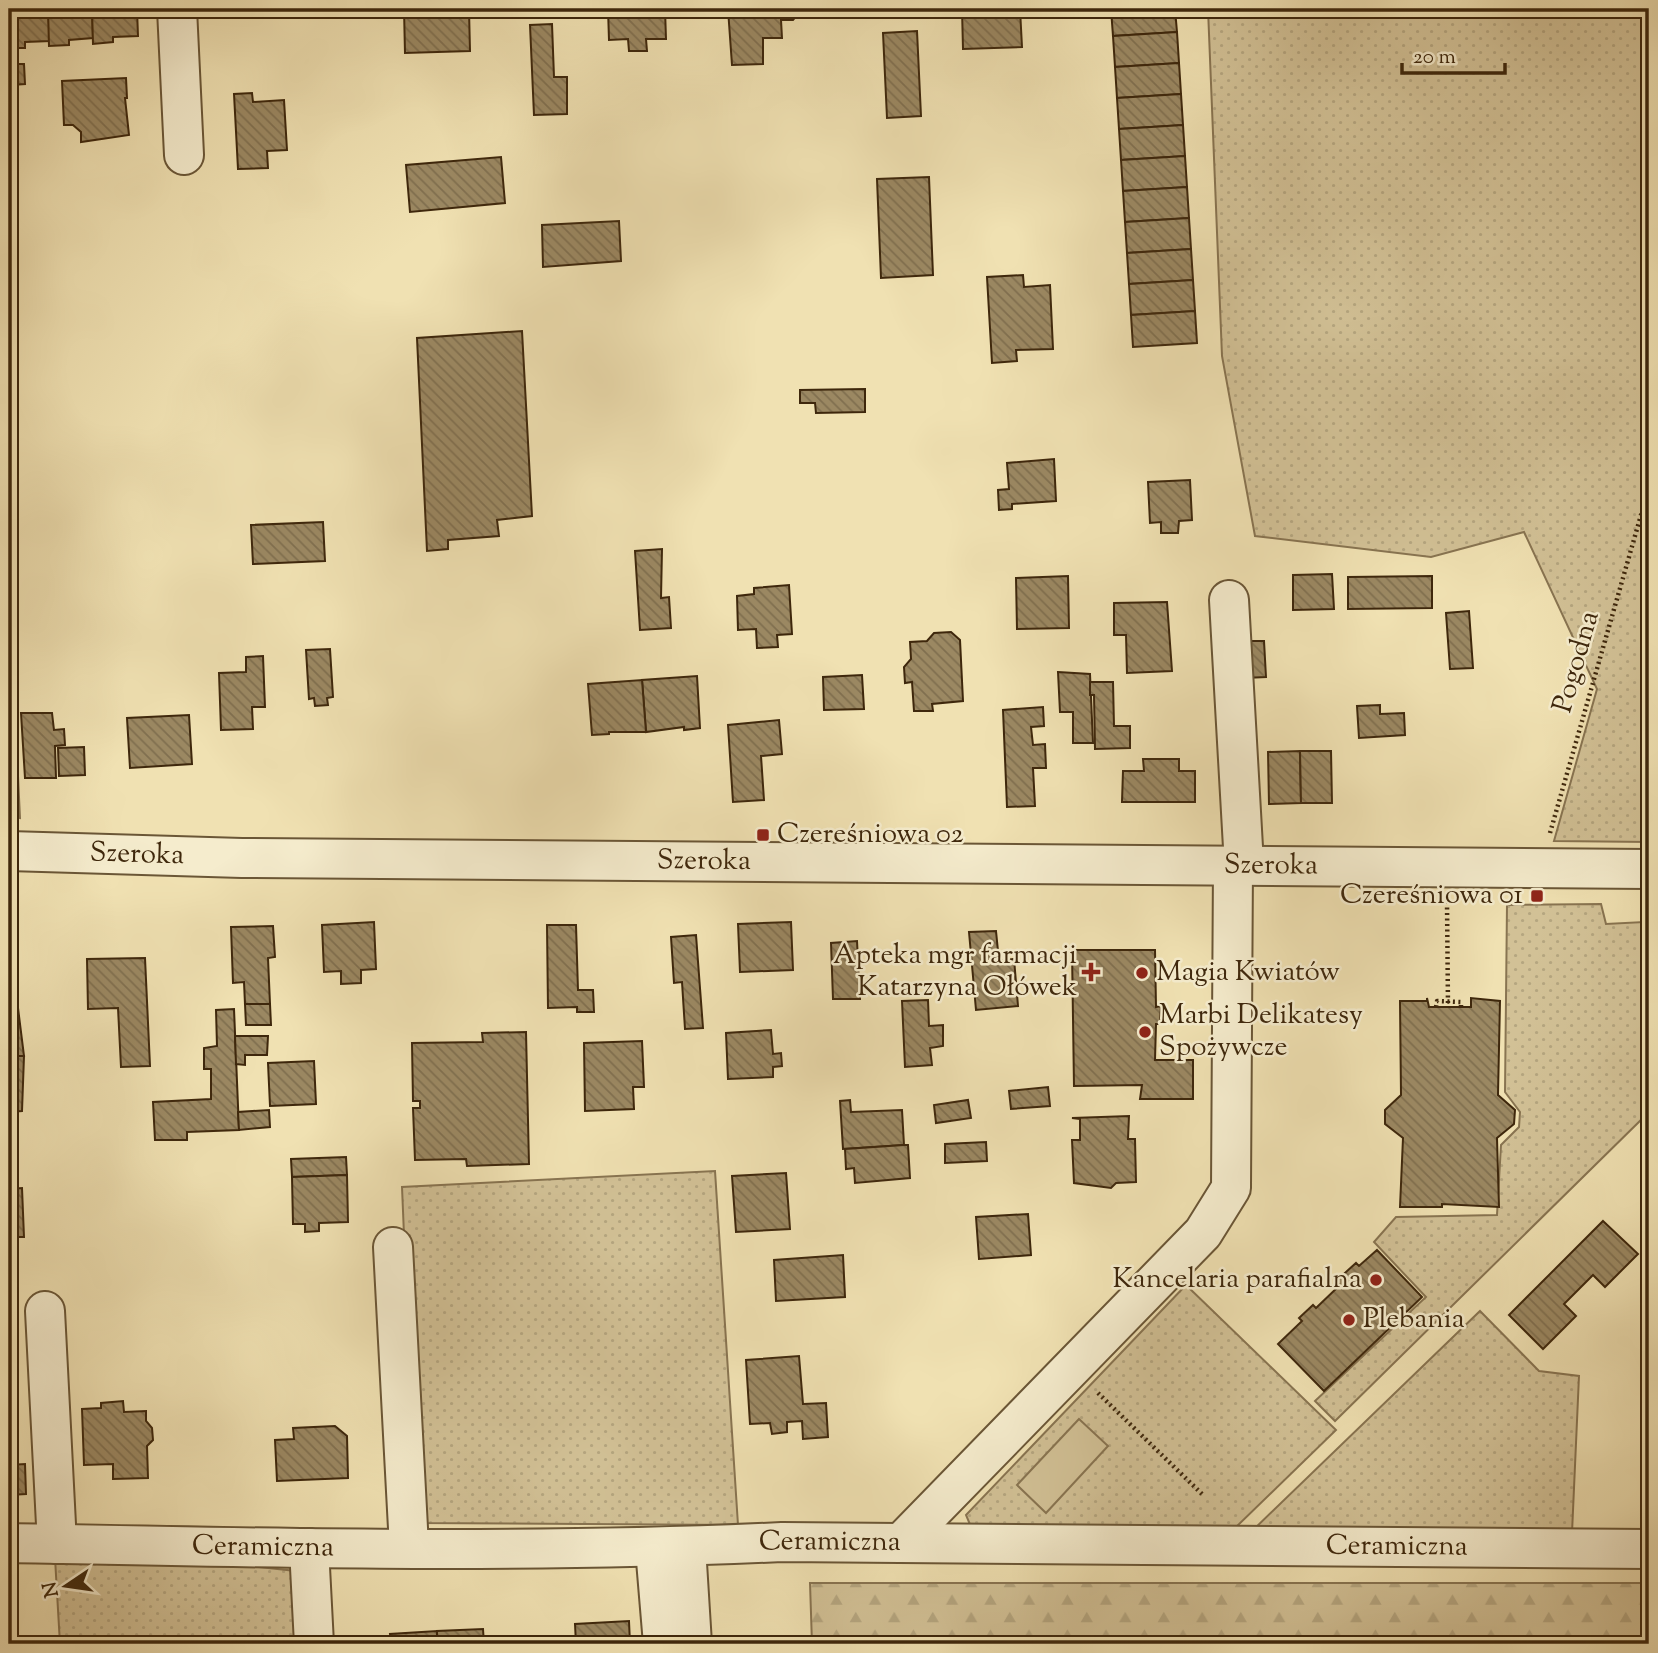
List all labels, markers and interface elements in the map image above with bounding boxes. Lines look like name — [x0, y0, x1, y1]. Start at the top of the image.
scale bar — [1402, 32, 1506, 76]
text: 20 m — [1413, 43, 1456, 73]
street label: Pogodna — [1543, 606, 1611, 718]
place label: Czereśniowa 02 — [777, 815, 964, 855]
marker: Czereśniowa 02 — [755, 827, 771, 843]
street label: Szeroka — [89, 833, 185, 876]
street label: Szeroka — [657, 841, 751, 882]
street label: Szeroka — [1224, 846, 1318, 886]
place label: Czereśniowa 01 — [1340, 876, 1523, 916]
marker: Czereśniowa 01 — [1529, 888, 1545, 904]
place label: Apteka mgr farmacji Katarzyna Ołówek — [833, 936, 1077, 1008]
place label: Magia Kwiatów — [1156, 953, 1340, 993]
marker: Apteka mgr farmacji Katarzyna Ołówek — [1083, 964, 1099, 980]
marker: Magia Kwiatów — [1134, 965, 1150, 981]
place label: Marbi Delikatesy Spożywcze — [1159, 996, 1363, 1068]
marker: Marbi Delikatesy Spożywcze — [1137, 1024, 1153, 1040]
place label: Kancelaria parafialna — [1112, 1260, 1362, 1300]
marker: Kancelaria parafialna — [1368, 1272, 1384, 1288]
place label: Plebania — [1363, 1300, 1465, 1340]
marker: Plebania — [1341, 1312, 1357, 1328]
street label: Ceramiczna — [758, 1522, 901, 1563]
street label: Ceramiczna — [192, 1526, 334, 1568]
street label: Ceramiczna — [1326, 1526, 1468, 1568]
north arrow — [32, 1552, 102, 1622]
text: N — [37, 1579, 67, 1600]

